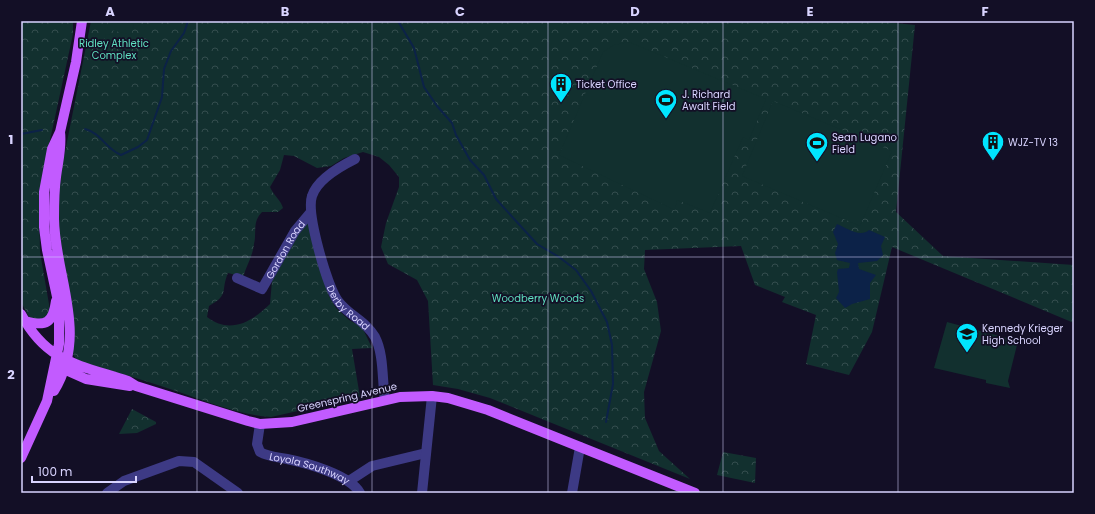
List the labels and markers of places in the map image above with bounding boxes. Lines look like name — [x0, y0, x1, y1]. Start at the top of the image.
building icon: Ticket Office — [548, 71, 574, 104]
place label: Ticket Office — [576, 77, 637, 92]
sports icon: J. Richard Awalt Field — [653, 87, 679, 120]
place label: J. Richard Awalt Field — [682, 87, 735, 114]
building icon: WJZ-TV 13 — [980, 129, 1006, 162]
sports icon: Sean Lugano Field — [804, 130, 830, 163]
place label: Sean Lugano Field — [832, 130, 897, 157]
place label: WJZ-TV 13 — [1008, 135, 1058, 150]
school or university icon: Kennedy Krieger High School — [954, 321, 980, 354]
place label: Kennedy Krieger High School — [982, 321, 1064, 348]

